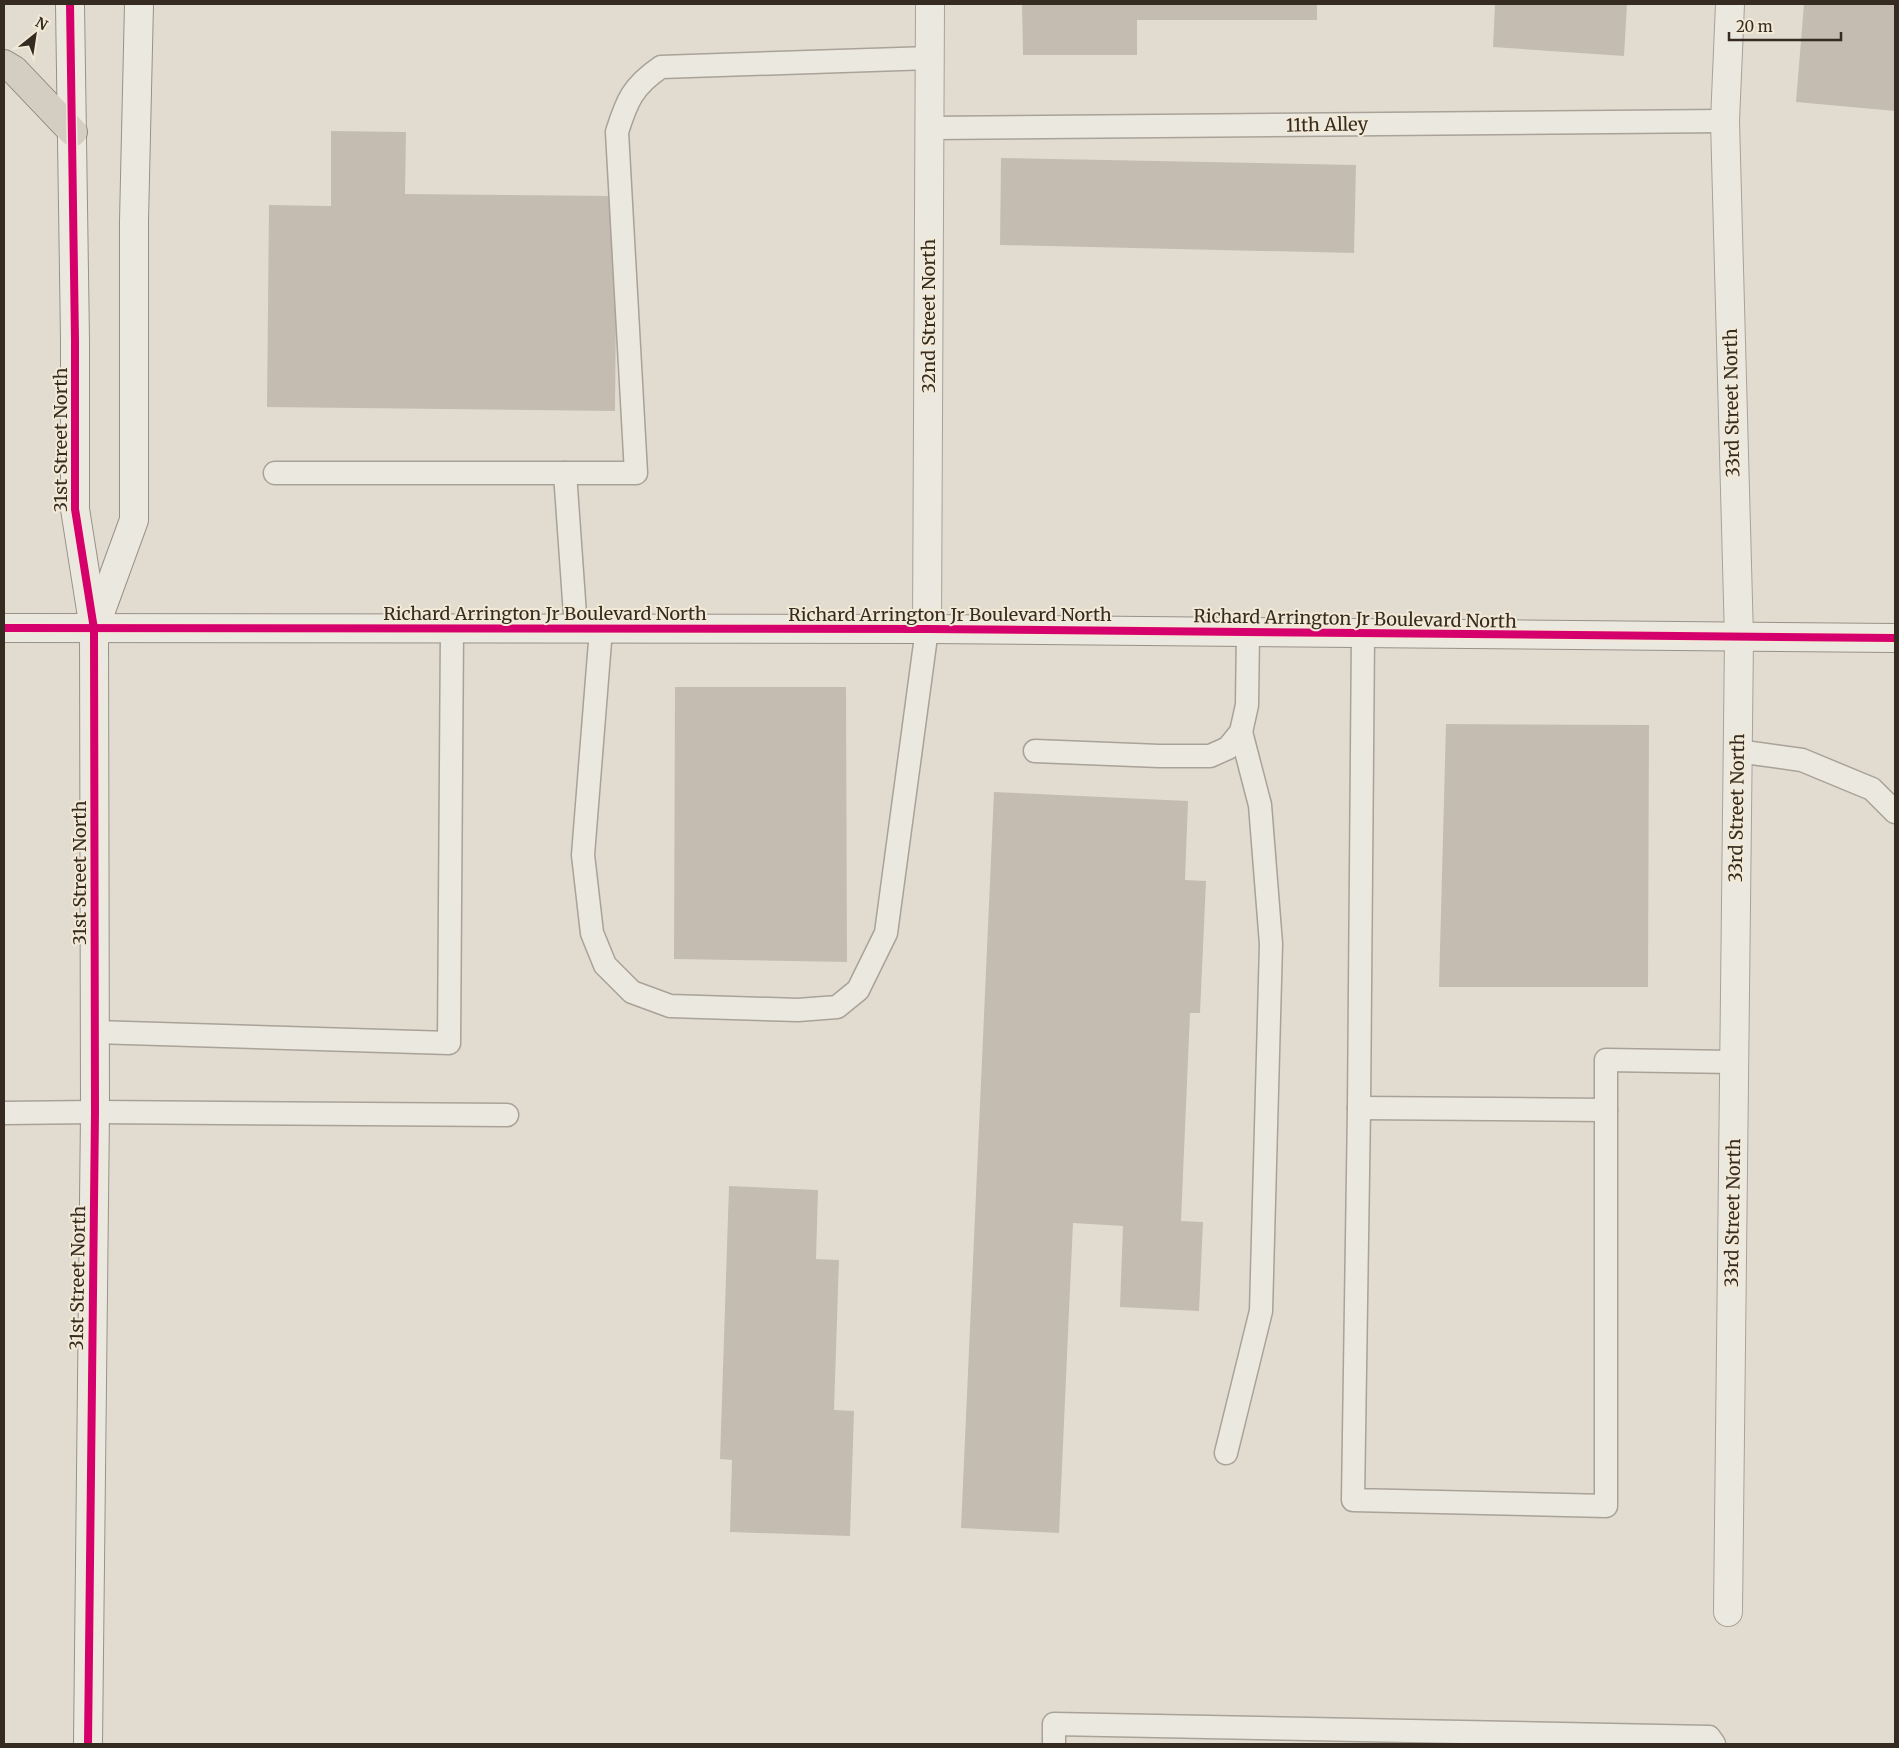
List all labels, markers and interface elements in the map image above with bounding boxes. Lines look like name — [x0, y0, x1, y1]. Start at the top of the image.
north arrow — [10, 10, 60, 60]
scale bar — [1729, 10, 1842, 42]
text: N — [32, 13, 51, 34]
text: 20 m — [1736, 17, 1773, 36]
street label: 11th Alley — [1286, 112, 1369, 137]
street label: 32nd Street North — [917, 239, 940, 393]
street label: 33rd Street North — [1719, 328, 1744, 478]
street label: 31st Street North — [49, 368, 72, 512]
street label: Richard Arrington Jr Boulevard North — [383, 602, 707, 625]
street label: Richard Arrington Jr Boulevard North — [788, 603, 1112, 626]
street label: Richard Arrington Jr Boulevard North — [1193, 604, 1517, 633]
street label: 33rd Street North — [1724, 733, 1749, 883]
street label: 31st Street North — [68, 801, 91, 945]
street label: 33rd Street North — [1720, 1138, 1745, 1288]
street label: 31st Street North — [65, 1205, 90, 1351]

